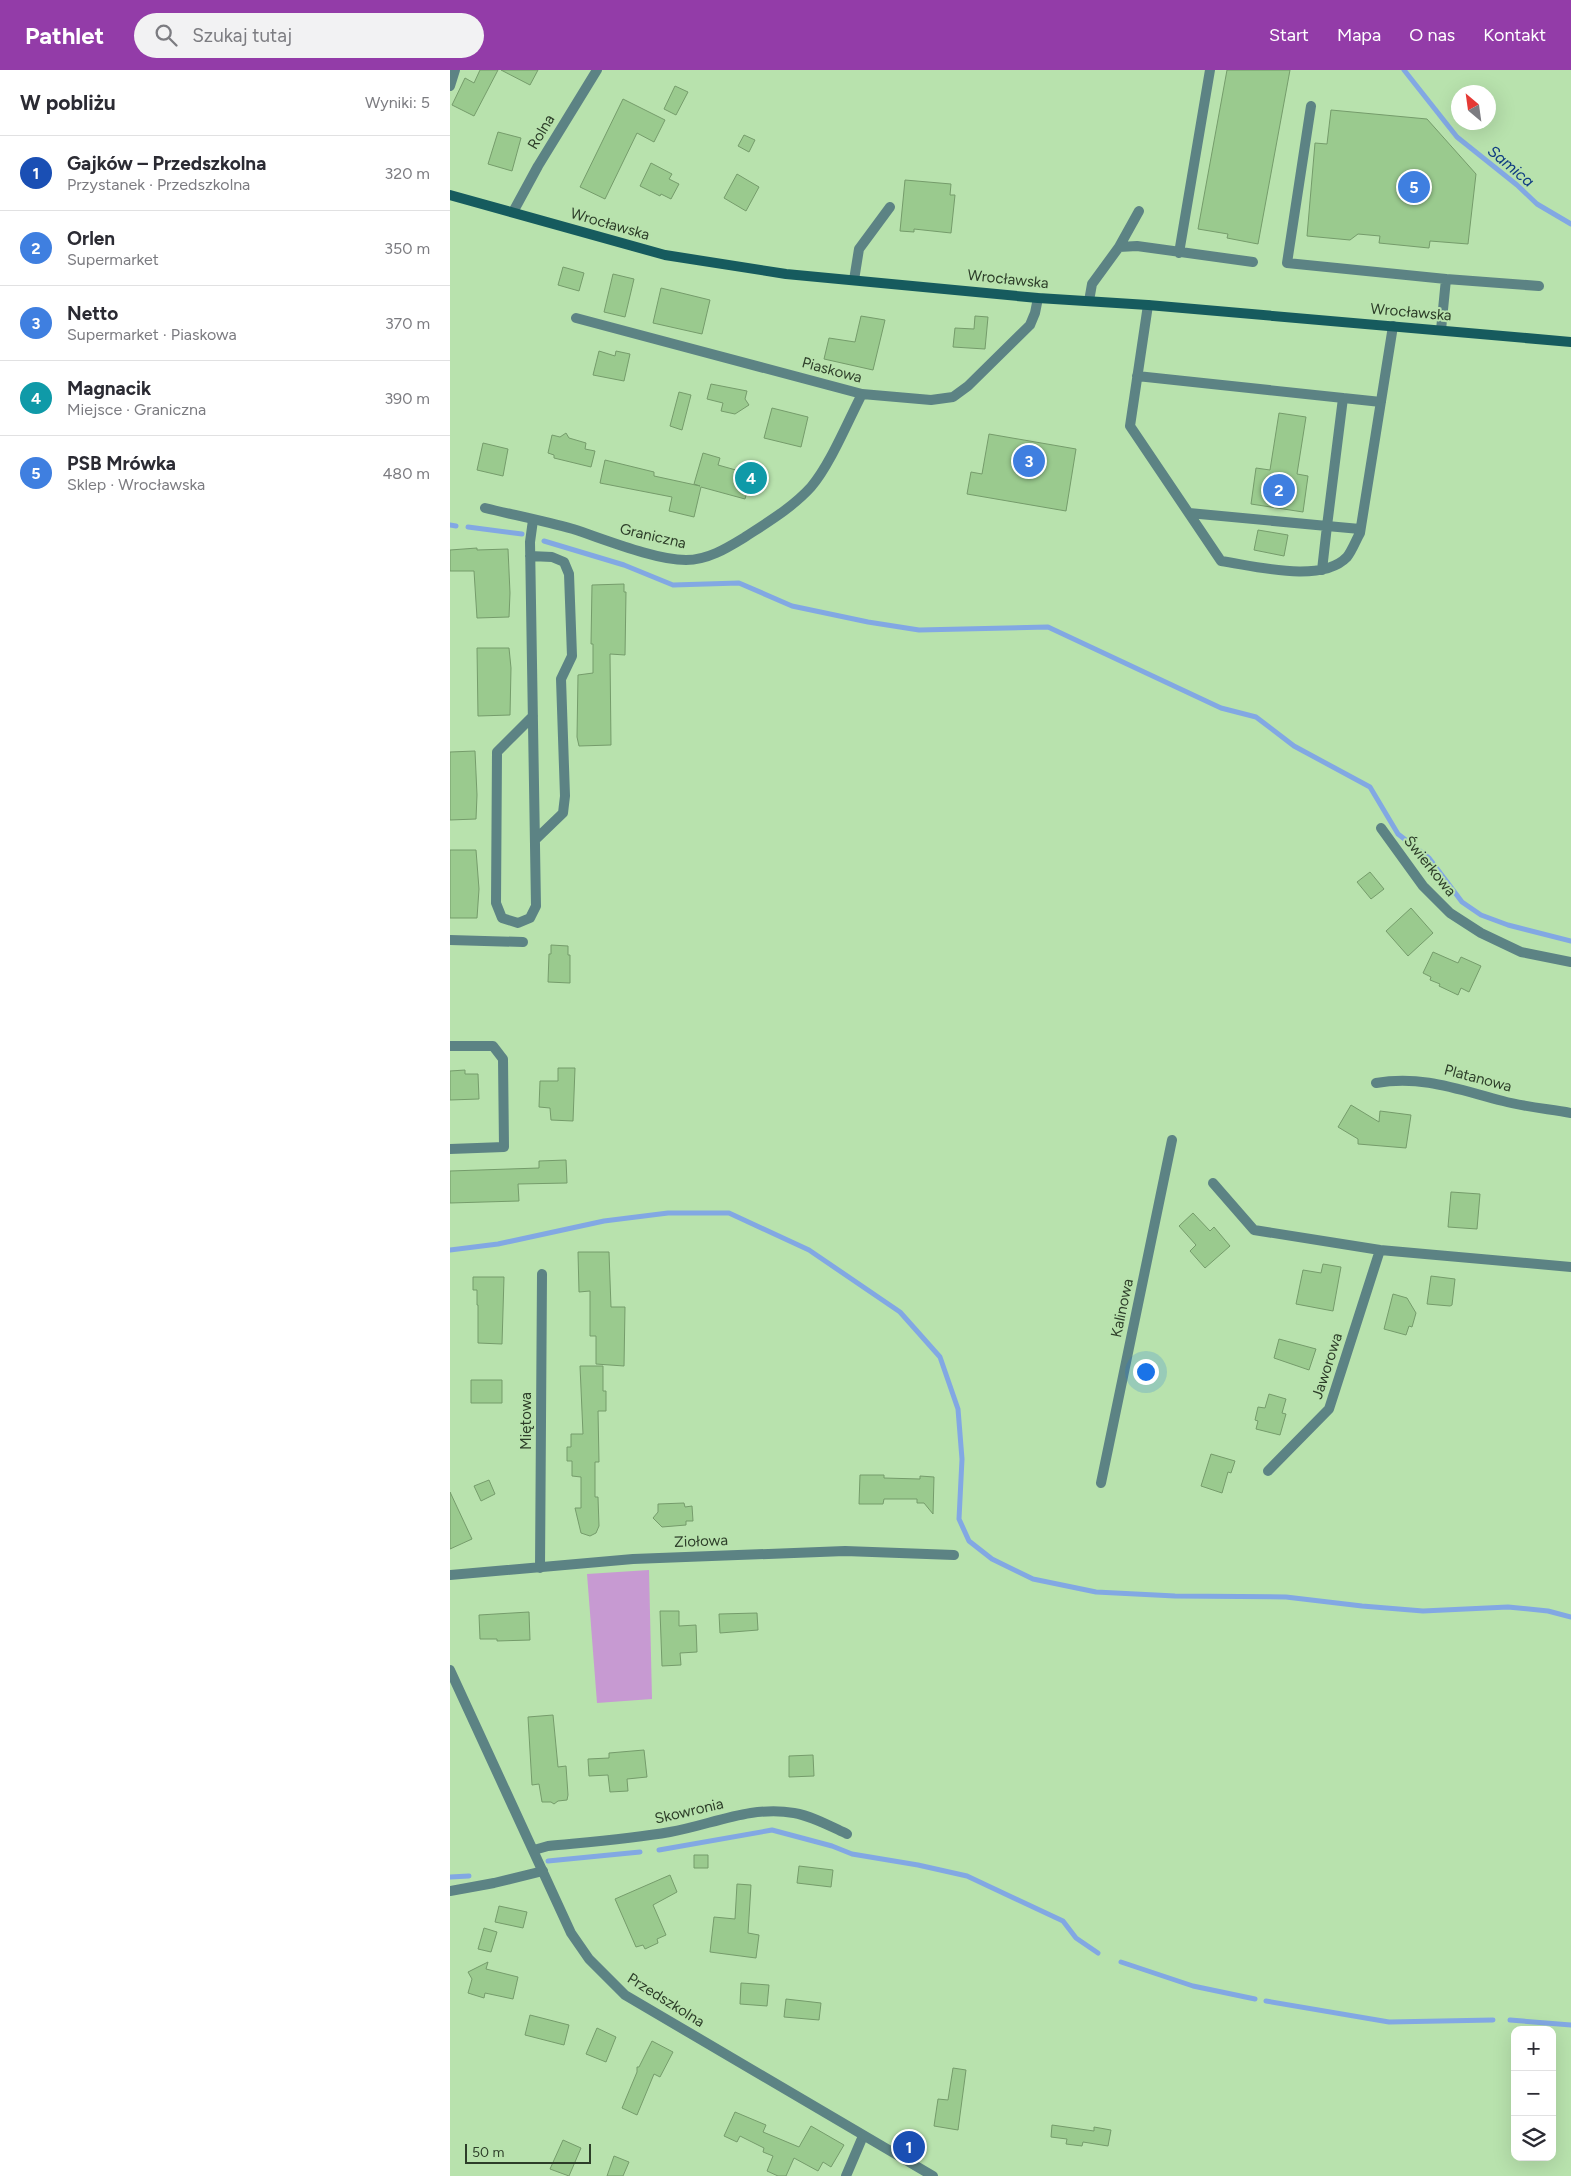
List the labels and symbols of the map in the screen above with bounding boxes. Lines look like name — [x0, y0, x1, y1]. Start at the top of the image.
north arrow — [1451, 85, 1496, 130]
street label: Rolna — [524, 111, 558, 153]
water label: Samica — [1484, 141, 1538, 191]
pin: 5 — [1398, 168, 1430, 206]
street label: Wrocławska — [568, 204, 652, 244]
street label: Wrocławska — [967, 266, 1049, 292]
street label: Wrocławska — [1370, 299, 1452, 325]
street label: Piaskowa — [800, 353, 864, 387]
pin: 3 — [1013, 442, 1045, 480]
pin: 4 — [735, 459, 767, 497]
pin: 2 — [1263, 471, 1295, 509]
street label: Graniczna — [618, 520, 688, 552]
street label: Świerkowa — [1400, 832, 1460, 900]
street label: Platanowa — [1442, 1060, 1514, 1096]
street label: Kalinowa — [1107, 1277, 1137, 1339]
street label: Jaworowa — [1308, 1331, 1346, 1401]
your location — [1133, 1359, 1159, 1385]
street label: Miętowa — [517, 1392, 535, 1450]
street label: Ziołowa — [674, 1531, 728, 1551]
street label: Skowronia — [653, 1794, 725, 1828]
street label: Przedszkolna — [624, 1969, 708, 2031]
pin: 1 — [893, 2128, 925, 2166]
scale bar — [465, 2141, 591, 2164]

